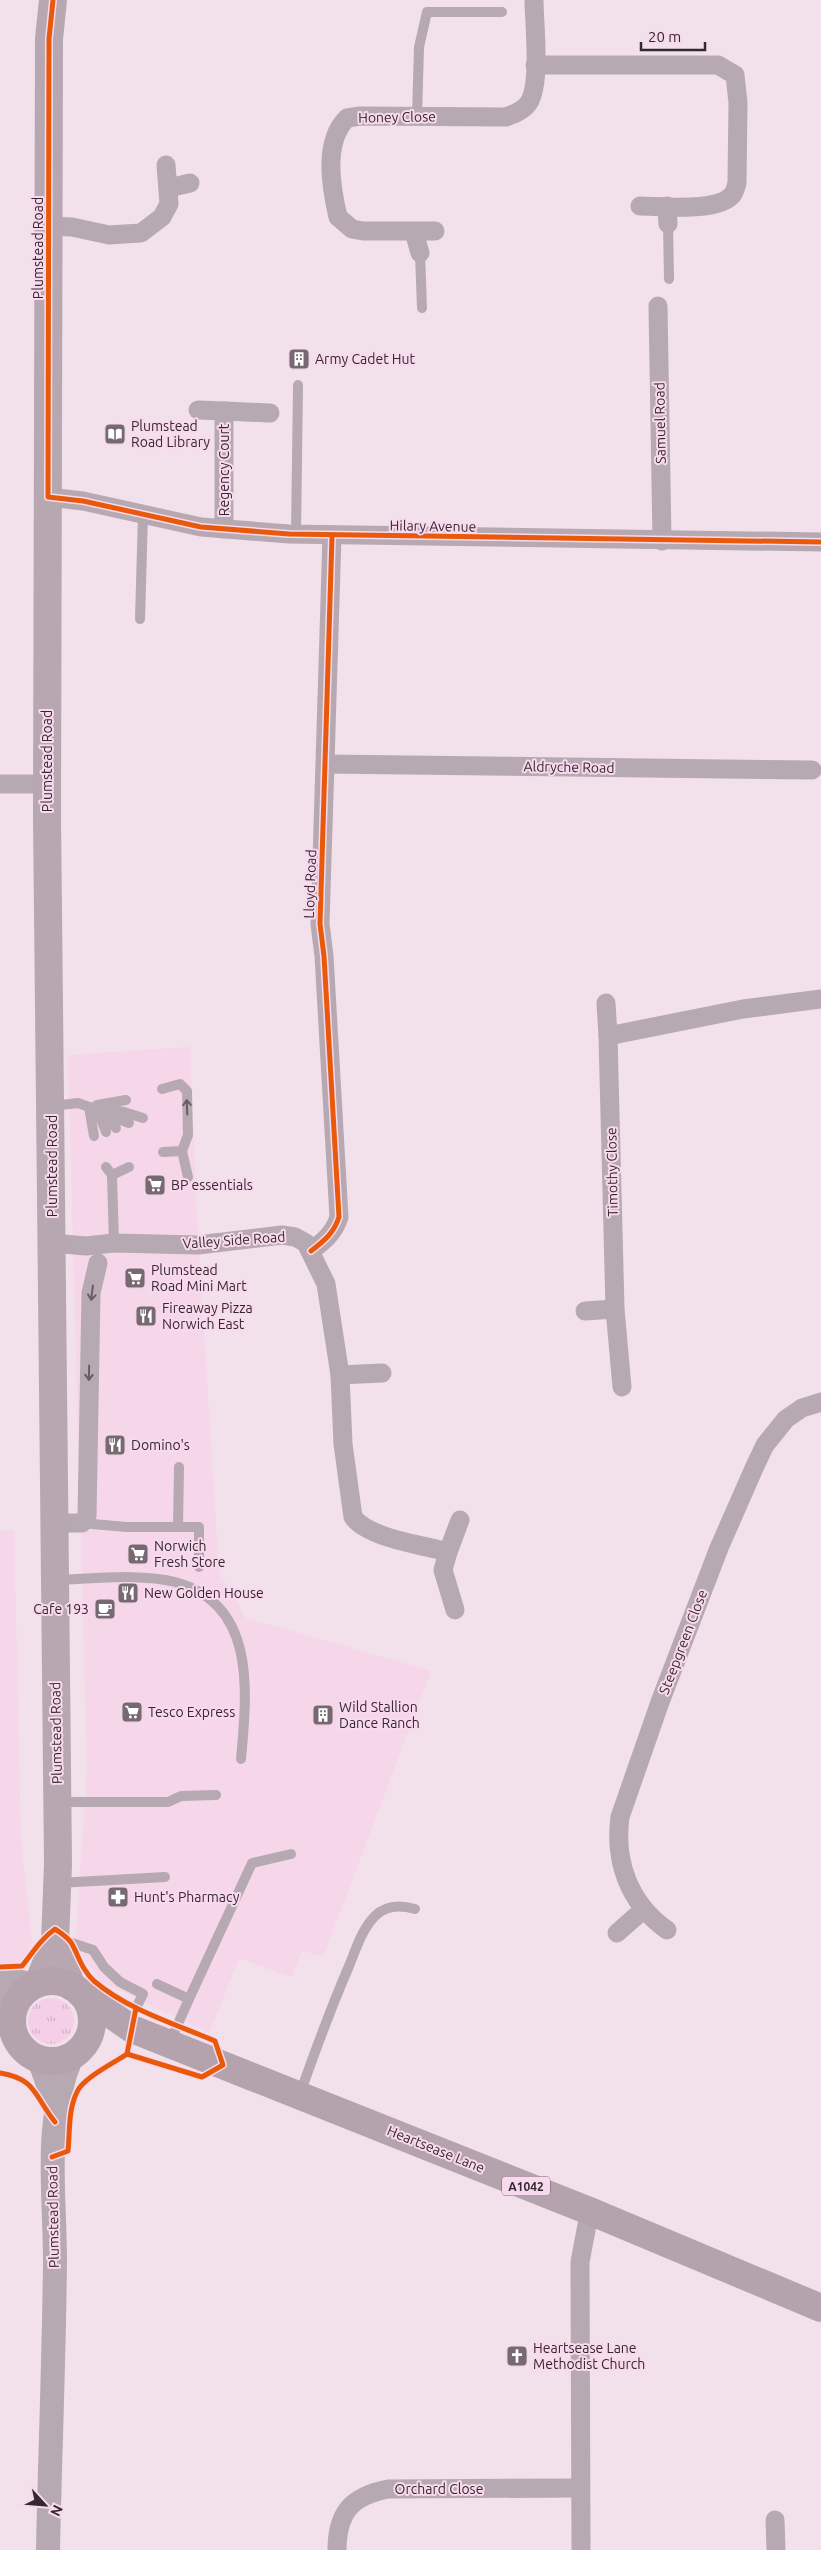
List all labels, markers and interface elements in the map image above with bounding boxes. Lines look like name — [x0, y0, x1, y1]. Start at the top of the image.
scale bar — [641, 20, 705, 52]
text: 20 m — [648, 28, 681, 45]
street label: Honey Close — [358, 108, 436, 126]
street label: Plumstead Road — [30, 197, 46, 299]
building icon: Army Cadet Hut — [287, 347, 311, 371]
place label: Army Cadet Hut — [315, 351, 416, 367]
street label: Samuel Road — [651, 382, 669, 464]
place label: Plumstead Road Library — [131, 418, 210, 450]
library icon: Plumstead Road Library — [103, 422, 127, 446]
street label: Regency Court — [216, 423, 232, 516]
street label: Hilary Avenue — [389, 517, 477, 535]
street label: Plumstead Road — [39, 710, 55, 812]
street label: Aldryche Road — [523, 758, 615, 776]
street label: Lloyd Road — [301, 849, 319, 919]
one-way arrow — [183, 1099, 192, 1115]
street label: Plumstead Road — [44, 1115, 60, 1217]
street label: Timothy Close — [603, 1127, 621, 1217]
supermarket icon: BP essentials — [143, 1173, 167, 1197]
place label: BP essentials — [171, 1177, 253, 1193]
street label: Valley Side Road — [182, 1228, 286, 1252]
place label: Plumstead Road Mini Mart — [151, 1262, 247, 1294]
supermarket icon: Plumstead Road Mini Mart — [123, 1266, 147, 1290]
one-way arrow — [87, 1285, 97, 1301]
place label: Fireaway Pizza Norwich East — [162, 1300, 253, 1332]
restaurant icon: Fireaway Pizza Norwich East — [134, 1304, 158, 1328]
one-way arrow — [84, 1364, 94, 1381]
restaurant icon: Domino's — [103, 1433, 127, 1457]
place label: Domino's — [131, 1437, 190, 1453]
place label: Norwich Fresh Store — [154, 1538, 225, 1570]
supermarket icon: Norwich Fresh Store — [126, 1542, 150, 1566]
restaurant icon: New Golden House — [116, 1581, 140, 1605]
place label: New Golden House — [144, 1585, 264, 1601]
street label: Steepgreen Close — [656, 1587, 710, 1697]
cafe icon: Cafe 193 — [93, 1597, 117, 1621]
place label: Cafe 193 — [33, 1601, 89, 1617]
street label: Plumstead Road — [47, 1682, 65, 1784]
place label: Wild Stallion Dance Ranch — [339, 1699, 420, 1731]
supermarket icon: Tesco Express — [120, 1700, 144, 1724]
building icon: Wild Stallion Dance Ranch — [311, 1703, 335, 1727]
place label: Tesco Express — [148, 1704, 235, 1720]
pharmacy icon: Hunt's Pharmacy — [106, 1885, 130, 1909]
place label: Hunt's Pharmacy — [134, 1889, 240, 1905]
street label: Heartsease Lane — [385, 2122, 487, 2176]
street label: Plumstead Road — [44, 2166, 62, 2268]
road number: A1042 — [502, 2176, 550, 2196]
place label: Heartsease Lane Methodist Church — [533, 2340, 645, 2372]
church icon: Heartsease Lane Methodist Church — [505, 2344, 529, 2368]
north arrow — [20, 2480, 70, 2530]
street label: Orchard Close — [395, 2481, 483, 2497]
text: N — [47, 2502, 66, 2519]

